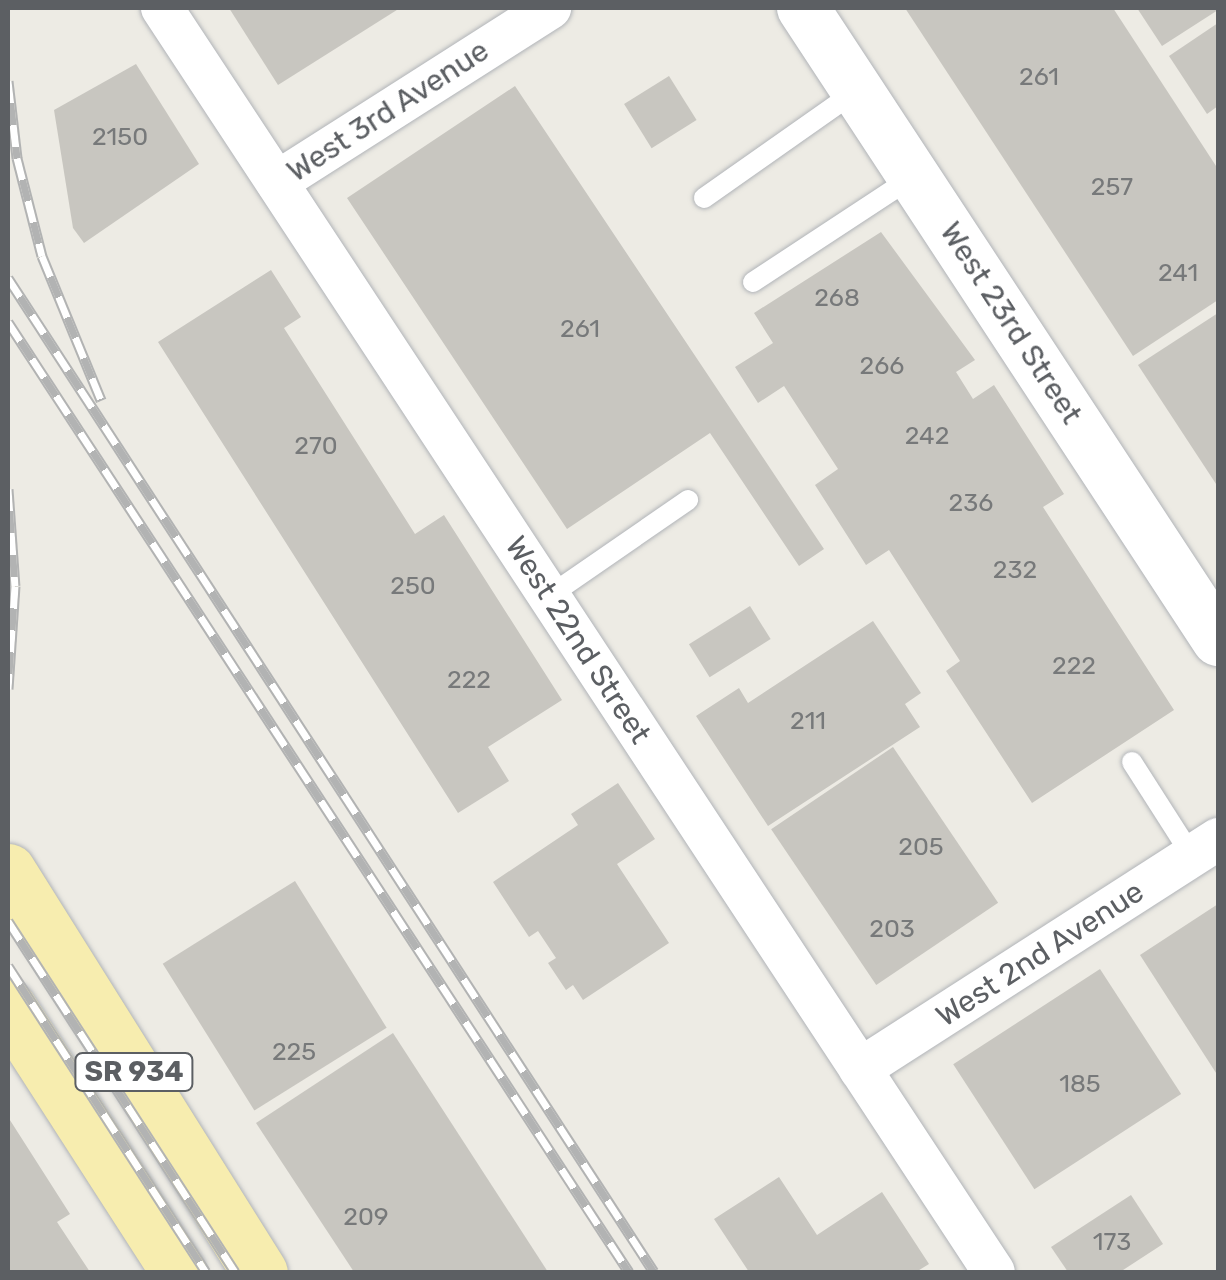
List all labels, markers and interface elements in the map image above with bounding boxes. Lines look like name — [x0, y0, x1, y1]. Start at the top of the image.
street label: West 3rd Avenue — [280, 32, 496, 190]
house number: 261 — [1019, 62, 1059, 92]
house number: 2150 — [92, 122, 148, 152]
house number: 257 — [1091, 172, 1133, 202]
street label: West 23rd Street — [932, 215, 1090, 431]
house number: 241 — [1158, 258, 1198, 288]
house number: 268 — [814, 283, 860, 313]
house number: 261 — [560, 314, 600, 344]
house number: 266 — [860, 351, 904, 381]
house number: 242 — [905, 421, 949, 451]
house number: 270 — [294, 431, 338, 461]
house number: 236 — [949, 488, 993, 518]
street label: West 22nd Street — [498, 530, 658, 750]
house number: 232 — [993, 555, 1037, 585]
house number: 250 — [390, 571, 436, 601]
house number: 222 — [1052, 651, 1096, 681]
house number: 222 — [447, 665, 491, 695]
house number: 211 — [790, 706, 826, 736]
house number: 205 — [898, 832, 944, 862]
street label: West 2nd Avenue — [929, 873, 1151, 1035]
house number: 203 — [869, 914, 915, 944]
house number: 225 — [272, 1037, 316, 1067]
road number: SR 934 — [74, 1049, 194, 1095]
house number: 185 — [1059, 1069, 1101, 1099]
house number: 209 — [343, 1202, 389, 1232]
house number: 173 — [1093, 1227, 1131, 1257]

